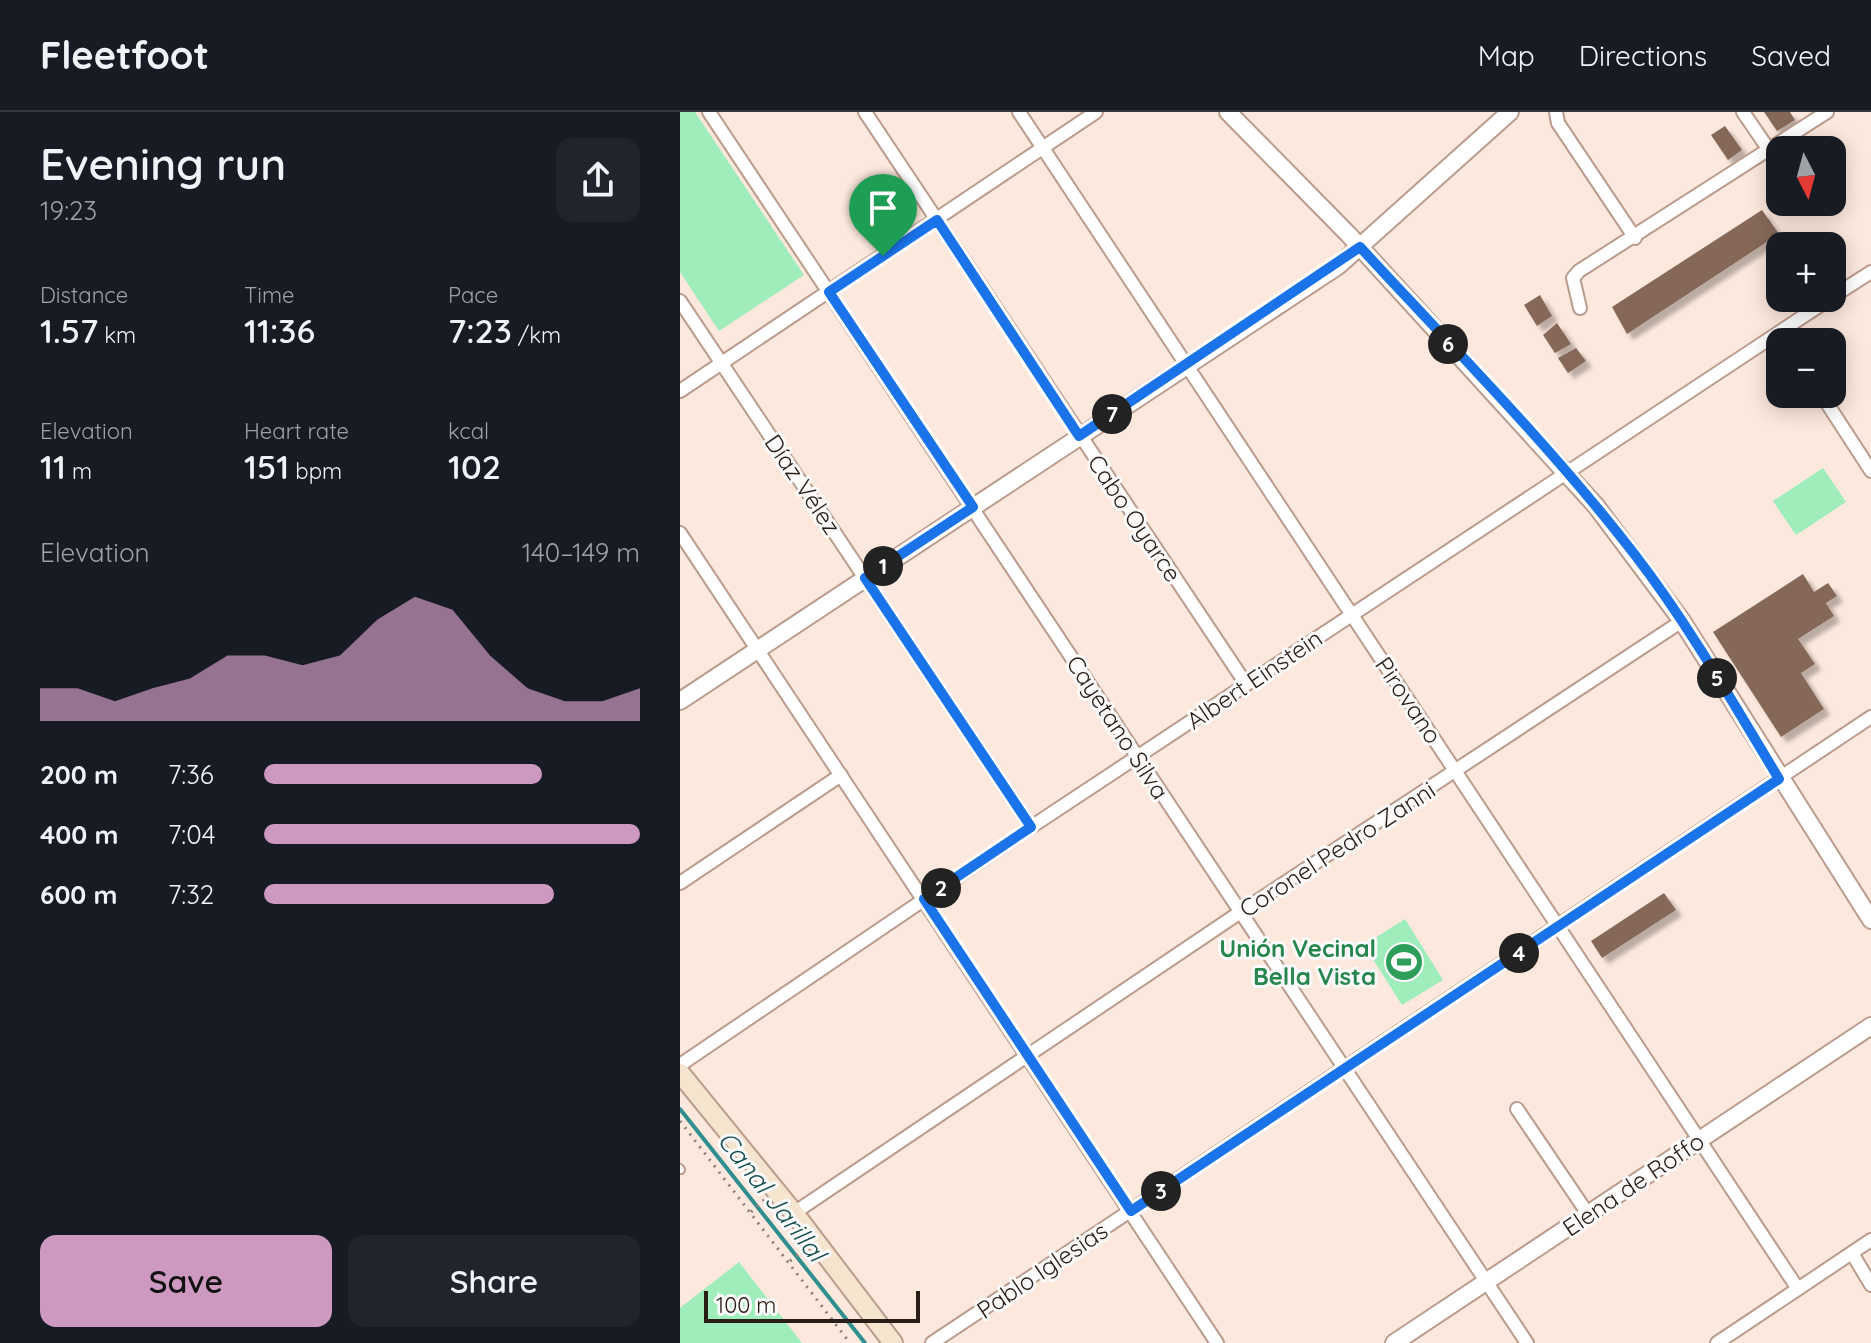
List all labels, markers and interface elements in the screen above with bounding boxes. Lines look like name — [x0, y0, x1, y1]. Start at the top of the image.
text: Fleetfoot — [40, 31, 209, 79]
text: Map — [1478, 38, 1535, 73]
text: Directions — [1579, 38, 1707, 73]
text: Saved — [1751, 38, 1831, 73]
text: Evening run — [40, 136, 286, 191]
north arrow — [1766, 136, 1846, 216]
map controls — [1766, 136, 1846, 408]
button: share — [556, 138, 640, 222]
pin — [849, 174, 917, 256]
icon: arrive — [861, 186, 905, 230]
text: 19:23 — [40, 194, 97, 227]
button: + — [1766, 232, 1846, 312]
text: Distance — [40, 281, 128, 309]
text: Time — [244, 281, 295, 309]
text: Pace — [448, 281, 498, 309]
text: 1.57 — [40, 309, 98, 352]
text: 11:36 — [244, 309, 315, 352]
text: 7:23 — [448, 309, 512, 352]
text: km — [98, 321, 136, 349]
text: /km — [512, 321, 561, 349]
pin: 6 — [1428, 324, 1468, 364]
button: − — [1766, 328, 1846, 408]
text: 6 — [1442, 330, 1454, 358]
pin: 7 — [1092, 394, 1132, 434]
text: 7 — [1106, 400, 1118, 428]
text: Elevation — [40, 417, 133, 445]
text: Heart rate — [244, 417, 349, 445]
text: kcal — [448, 417, 489, 445]
street label: Díaz Vélez — [759, 428, 847, 540]
text: 11 — [40, 445, 66, 488]
text: 151 — [244, 445, 289, 488]
text: 102 — [448, 445, 501, 488]
street label: Cabo Oyarce — [1081, 449, 1189, 587]
text: m — [66, 457, 92, 485]
text: bpm — [289, 457, 342, 485]
text: Elevation — [40, 536, 150, 569]
text: 140–149 m — [522, 536, 640, 569]
pin: 1 — [863, 546, 903, 586]
text: 1 — [879, 552, 887, 580]
street label: Albert Einstein — [1180, 623, 1328, 735]
street label: Cayetano Silva — [1060, 649, 1176, 805]
street label: Pirovano — [1369, 651, 1449, 749]
pin: 5 — [1697, 658, 1737, 698]
text: 5 — [1711, 664, 1723, 692]
text: 200 m — [40, 758, 118, 791]
text: 7:36 — [168, 758, 214, 791]
street label: Coronel Pedro Zanni — [1233, 774, 1441, 924]
text: 400 m — [40, 818, 118, 851]
text: 7:04 — [168, 818, 215, 851]
pin: 2 — [921, 868, 961, 908]
text: 2 — [935, 874, 947, 902]
text: 600 m — [40, 878, 118, 911]
text: 7:32 — [168, 878, 214, 911]
place label: Unión Vecinal Bella Vista — [1219, 933, 1376, 991]
pin: 4 — [1499, 933, 1539, 973]
text: 4 — [1513, 939, 1525, 967]
sports icon: Unión Vecinal Bella Vista — [1383, 941, 1425, 983]
water label: Canal Jarillal — [711, 1124, 835, 1270]
street label: Elena de Roffo — [1556, 1126, 1710, 1242]
pin: 3 — [1141, 1171, 1181, 1211]
text: 3 — [1155, 1177, 1167, 1205]
street label: Pablo Iglesias — [971, 1215, 1113, 1325]
button: Save — [40, 1235, 332, 1327]
button: Share — [348, 1235, 640, 1327]
scale bar — [704, 1287, 920, 1323]
text: 100 m — [716, 1291, 776, 1319]

